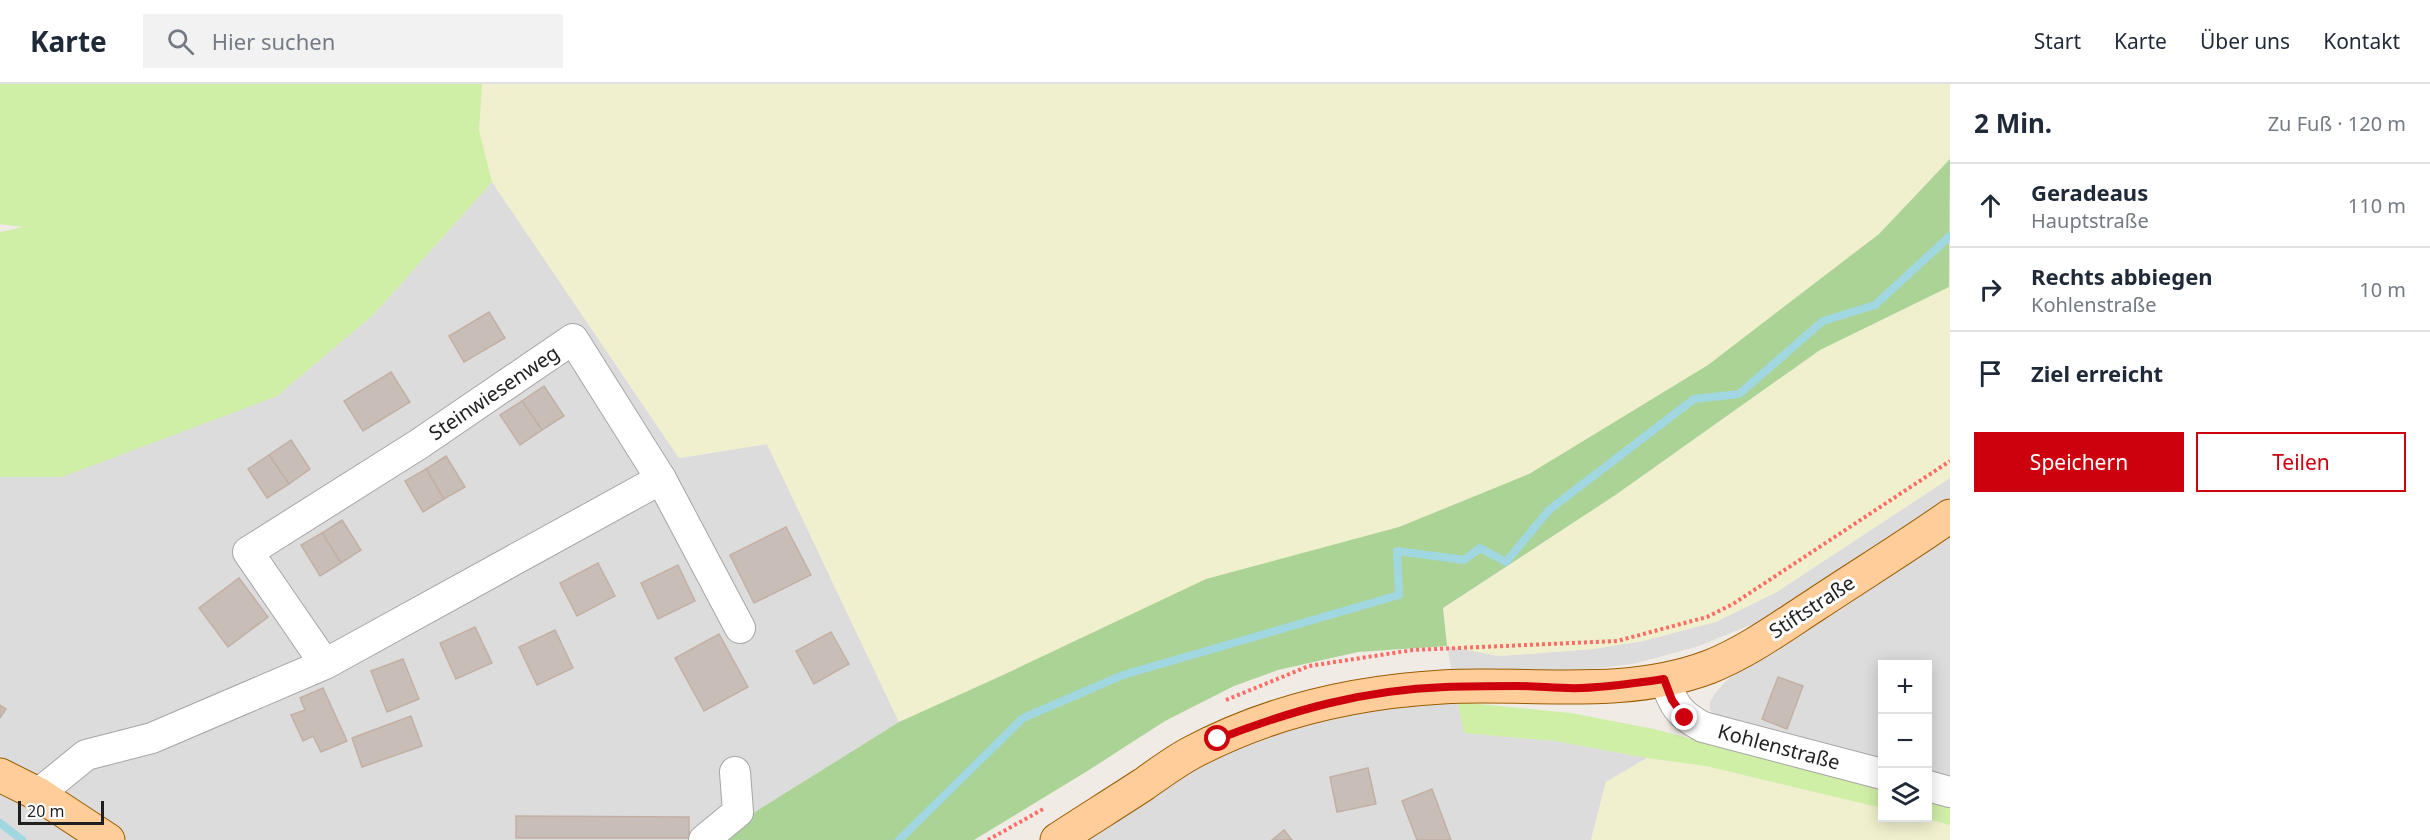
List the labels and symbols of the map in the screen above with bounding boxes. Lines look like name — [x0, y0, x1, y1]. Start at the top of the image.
street label: Steinwiesenweg — [423, 339, 564, 446]
street label: Stiftstraße — [1764, 569, 1860, 644]
route end — [1671, 704, 1697, 730]
street label: Kohlenstraße — [1715, 717, 1843, 776]
route start — [1204, 725, 1230, 751]
scale bar — [18, 798, 104, 826]

